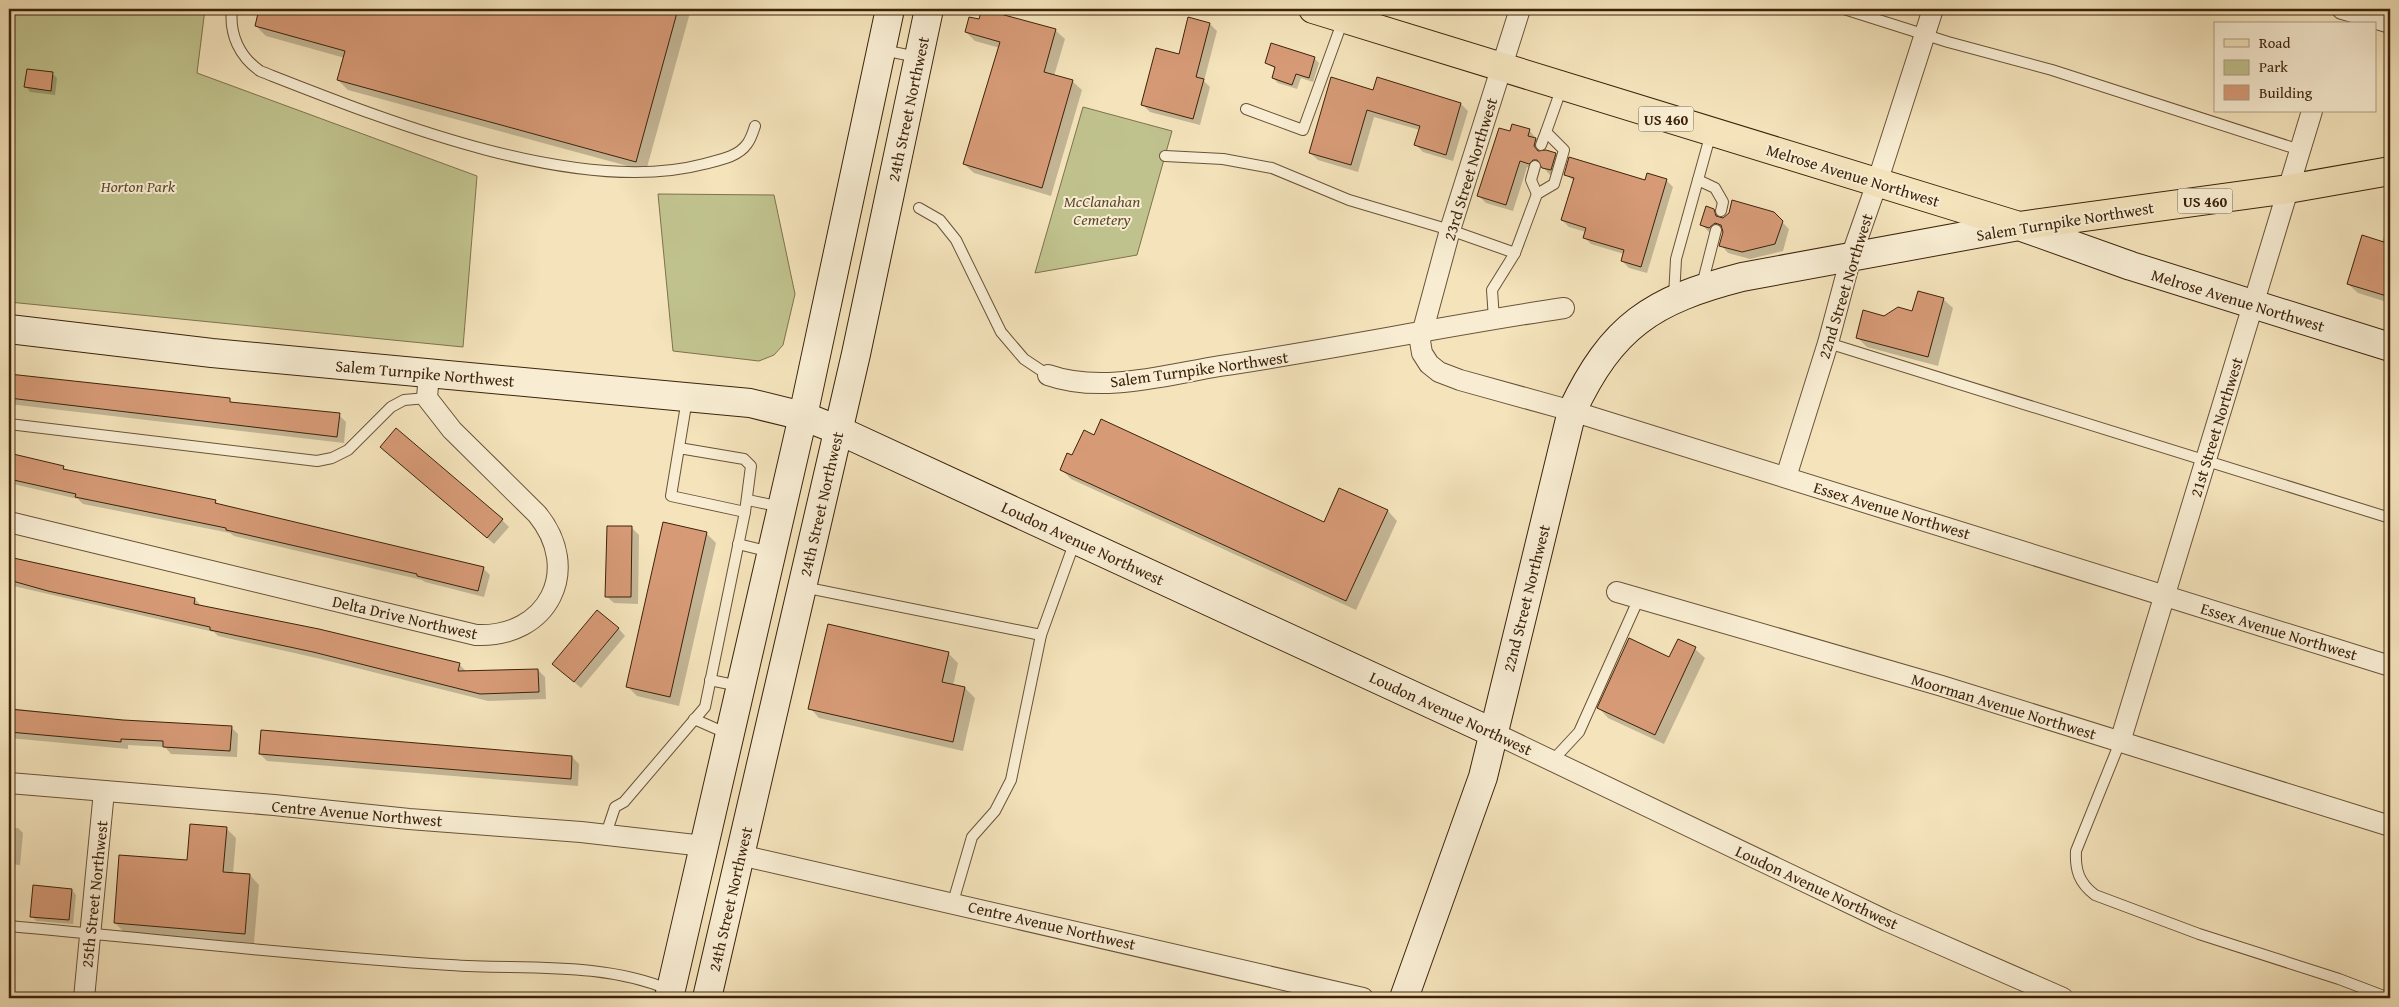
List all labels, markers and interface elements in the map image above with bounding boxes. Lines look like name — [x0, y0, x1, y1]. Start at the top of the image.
legend — [2214, 22, 2376, 112]
text: Road — [2259, 32, 2290, 53]
street label: 24th Street Northwest — [881, 34, 935, 184]
text: Park — [2259, 56, 2288, 77]
text: Building — [2259, 82, 2313, 103]
street label: 23rd Street Northwest — [1437, 94, 1503, 243]
road number: US 460 — [1638, 106, 1694, 132]
street label: Melrose Avenue Northwest — [1763, 137, 1943, 213]
park label: Horton Park — [100, 174, 176, 198]
road number: US 460 — [2178, 188, 2232, 214]
park label: McClanahan Cemetery — [1064, 189, 1140, 231]
street label: Salem Turnpike Northwest — [1974, 195, 2156, 247]
street label: 22nd Street Northwest — [1811, 210, 1879, 362]
street label: Melrose Avenue Northwest — [2148, 262, 2328, 338]
street label: Salem Turnpike Northwest — [1108, 345, 1290, 393]
street label: Salem Turnpike Northwest — [335, 353, 516, 393]
street label: 21st Street Northwest — [2183, 354, 2249, 500]
street label: 24th Street Northwest — [793, 429, 849, 579]
street label: Essex Avenue Northwest — [1811, 475, 1974, 545]
street label: Loudon Avenue Northwest — [998, 495, 1169, 591]
street label: 22nd Street Northwest — [1496, 522, 1556, 674]
street label: Delta Drive Northwest — [330, 589, 480, 645]
street label: Essex Avenue Northwest — [2198, 596, 2361, 666]
street label: Loudon Avenue Northwest — [1366, 665, 1537, 761]
street label: Moorman Avenue Northwest — [1909, 666, 2100, 746]
street label: Centre Avenue Northwest — [271, 794, 444, 832]
street label: 25th Street Northwest — [74, 819, 114, 969]
street label: 24th Street Northwest — [702, 824, 758, 974]
street label: Loudon Avenue Northwest — [1732, 839, 1903, 935]
street label: Centre Avenue Northwest — [966, 894, 1138, 956]

